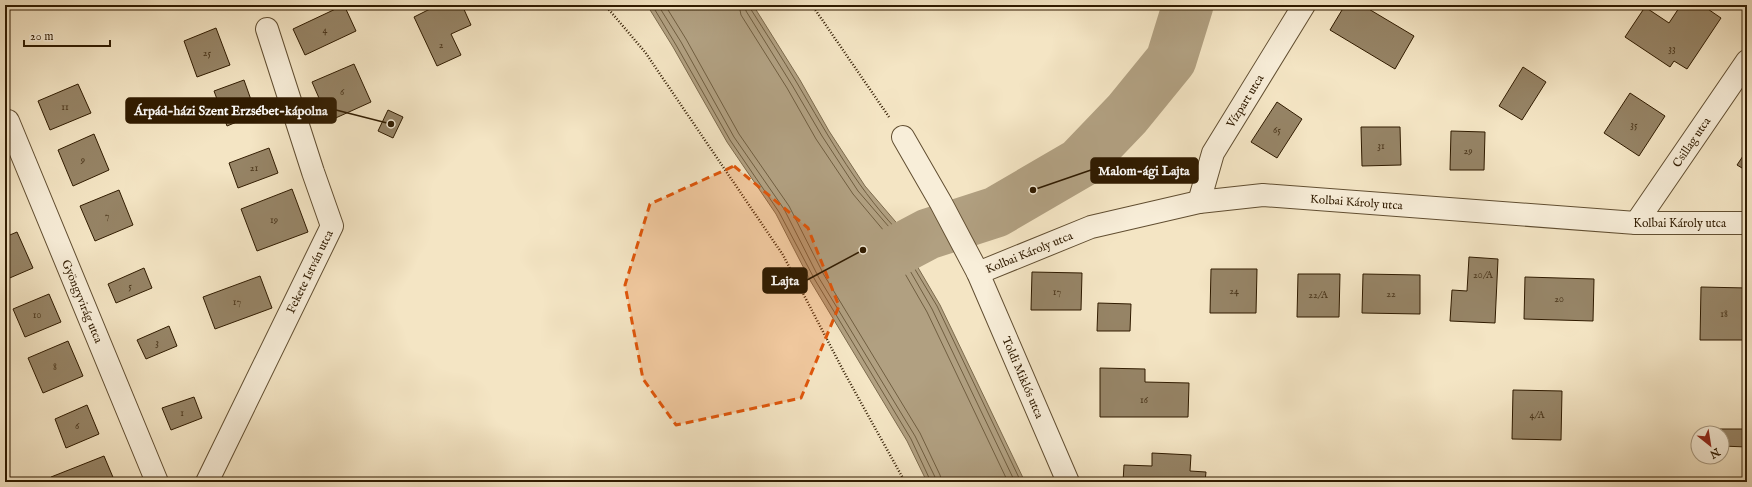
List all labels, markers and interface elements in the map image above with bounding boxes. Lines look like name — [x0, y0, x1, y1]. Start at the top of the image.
scale bar — [24, 22, 110, 48]
house number: 4 — [323, 24, 328, 37]
text: 20 m — [30, 29, 53, 44]
house number: 2 — [439, 39, 444, 52]
house number: 33 — [1668, 43, 1676, 56]
house number: 25 — [203, 47, 212, 60]
street label: Vízpart utca — [1222, 71, 1267, 131]
house number: 6 — [340, 86, 345, 99]
callout: Árpád-házi Szent Erzsébet-kápolna — [126, 98, 336, 123]
house number: 11 — [61, 101, 69, 114]
text: Árpád-házi Szent Erzsébet-kápolna — [133, 103, 328, 120]
street label: Csillag utca — [1669, 113, 1714, 170]
house number: 35 — [1630, 119, 1638, 132]
house number: 65 — [1273, 124, 1281, 137]
house number: 31 — [1377, 140, 1385, 153]
house number: 29 — [1463, 145, 1473, 158]
house number: 9 — [80, 154, 85, 167]
callout: Malom-ági Lajta — [1091, 158, 1198, 183]
house number: 21 — [250, 162, 258, 175]
text: Malom-ági Lajta — [1098, 163, 1190, 180]
street label: Kolbai Károly utca — [1310, 191, 1404, 213]
house number: 7 — [105, 210, 110, 223]
house number: 19 — [270, 214, 278, 227]
street label: Kolbai Károly utca — [1633, 216, 1727, 231]
street label: Fekete István utca — [283, 227, 337, 316]
street label: Kolbai Károly utca — [983, 227, 1076, 277]
street label: Gyöngyvirág utca — [59, 257, 107, 346]
callout: Lajta — [763, 268, 807, 293]
house number: 20/A — [1473, 269, 1493, 282]
text: Lajta — [770, 273, 799, 290]
house number: 5 — [128, 280, 132, 293]
house number: 24 — [1229, 285, 1239, 298]
house number: 17 — [1053, 286, 1062, 299]
house number: 22 — [1386, 288, 1396, 301]
house number: 22/A — [1308, 289, 1328, 302]
house number: 20 — [1554, 293, 1564, 306]
house number: 17 — [233, 296, 242, 309]
house number: 18 — [1720, 308, 1728, 321]
house number: 10 — [33, 309, 41, 322]
street label: Toldi Miklós utca — [999, 334, 1048, 421]
house number: 3 — [155, 337, 159, 350]
house number: 8 — [53, 361, 57, 374]
house number: 16 — [1140, 394, 1149, 407]
house number: 1 — [180, 407, 184, 420]
house number: 4/A — [1529, 409, 1545, 422]
house number: 6 — [75, 420, 80, 433]
north arrow — [1690, 425, 1730, 465]
text: N — [1706, 444, 1723, 461]

